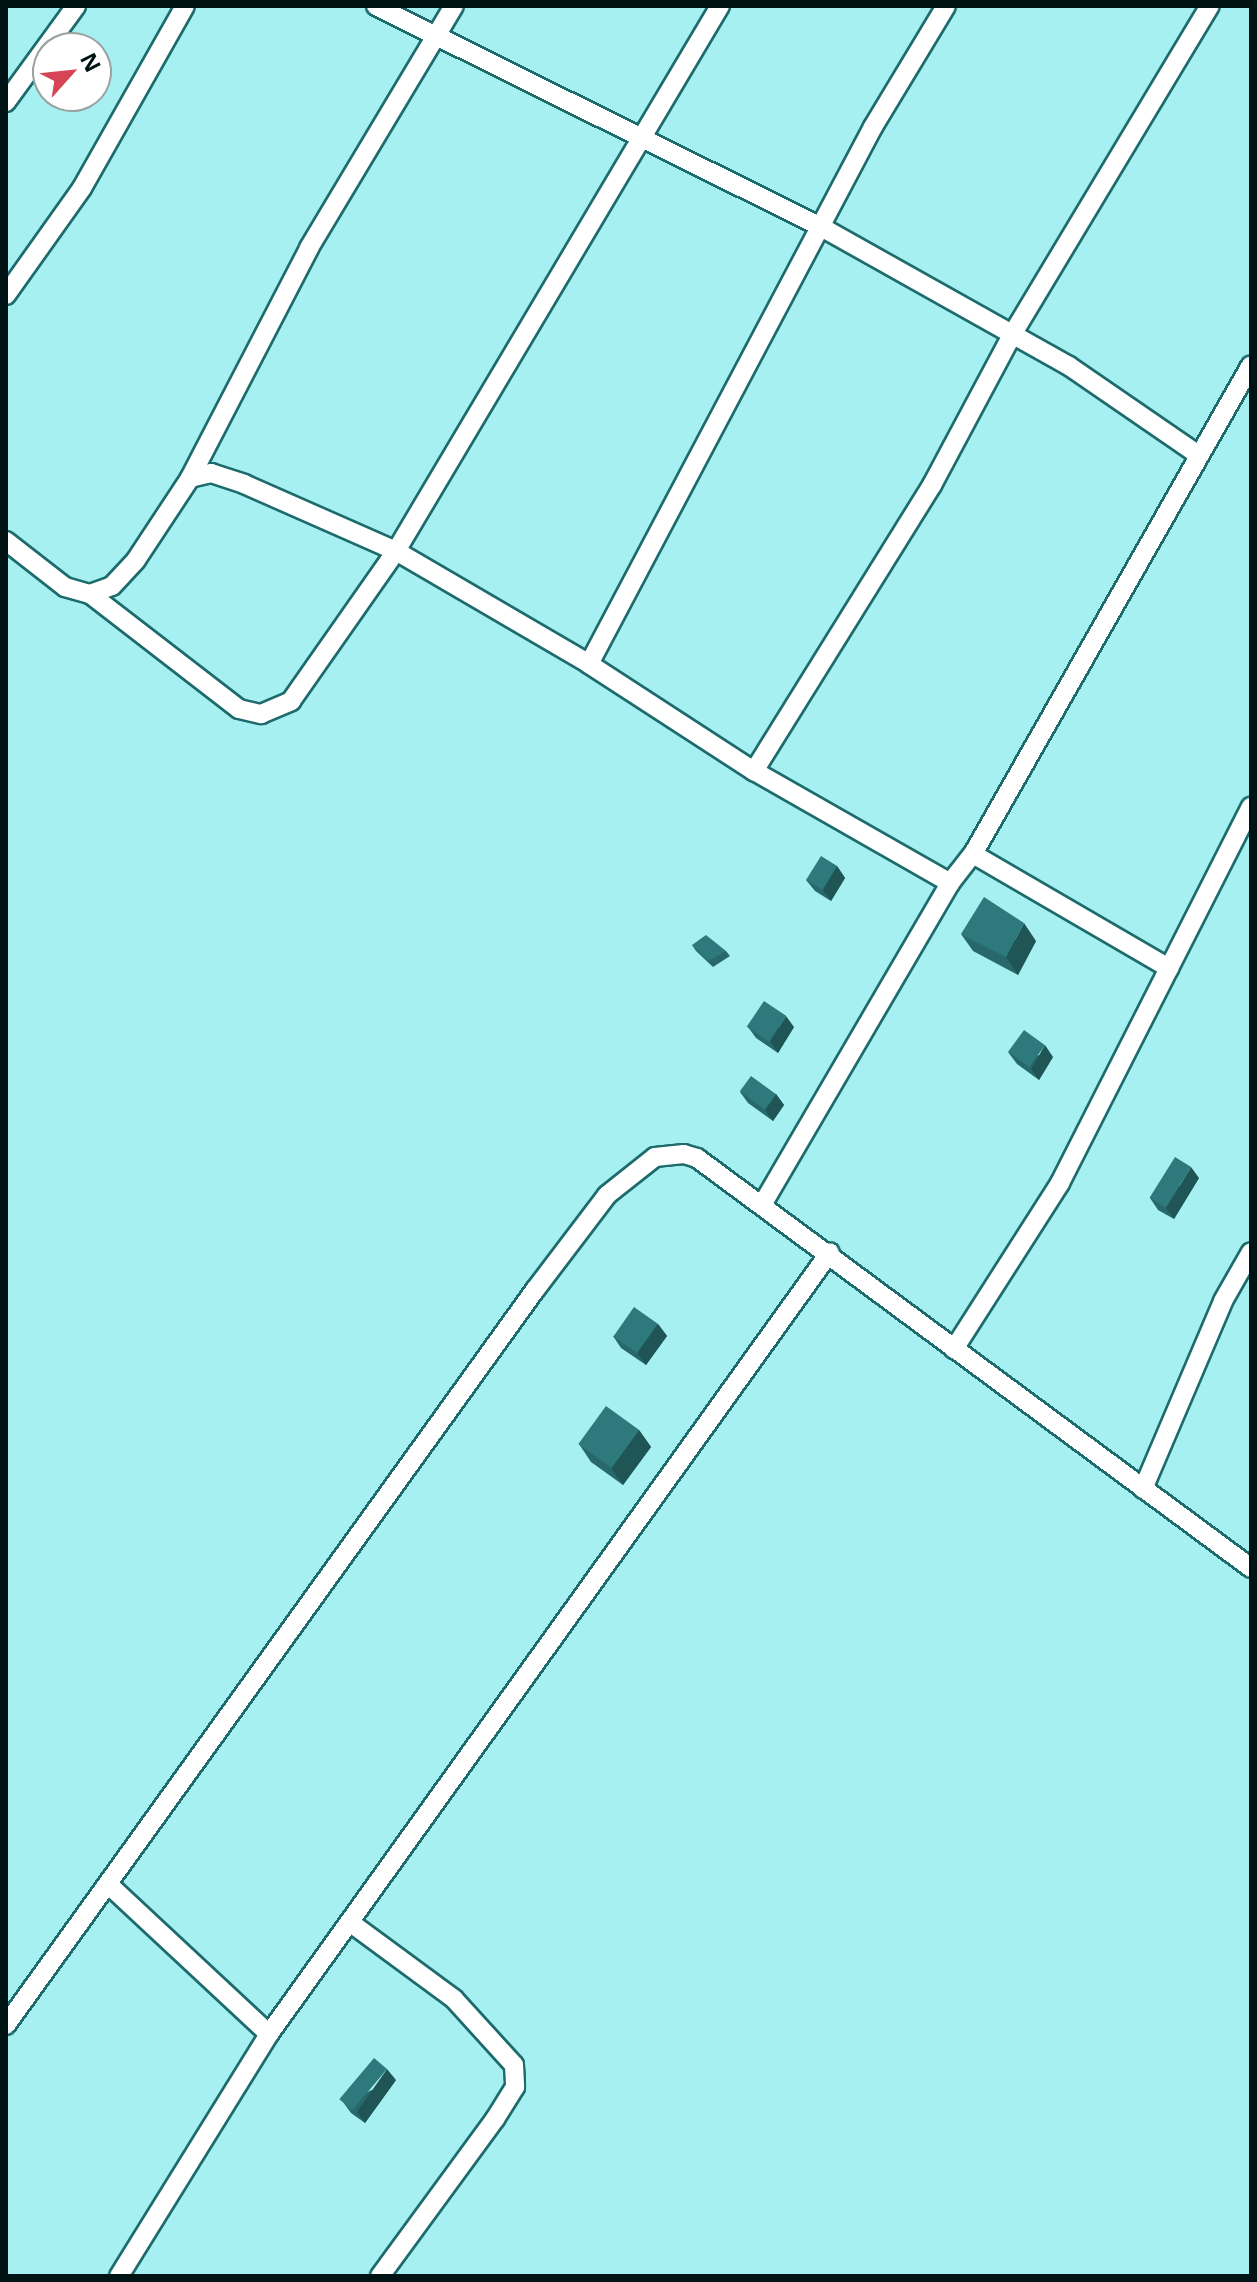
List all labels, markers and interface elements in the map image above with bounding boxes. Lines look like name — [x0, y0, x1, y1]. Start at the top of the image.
north arrow — [32, 32, 112, 112]
text: N — [74, 47, 109, 77]

